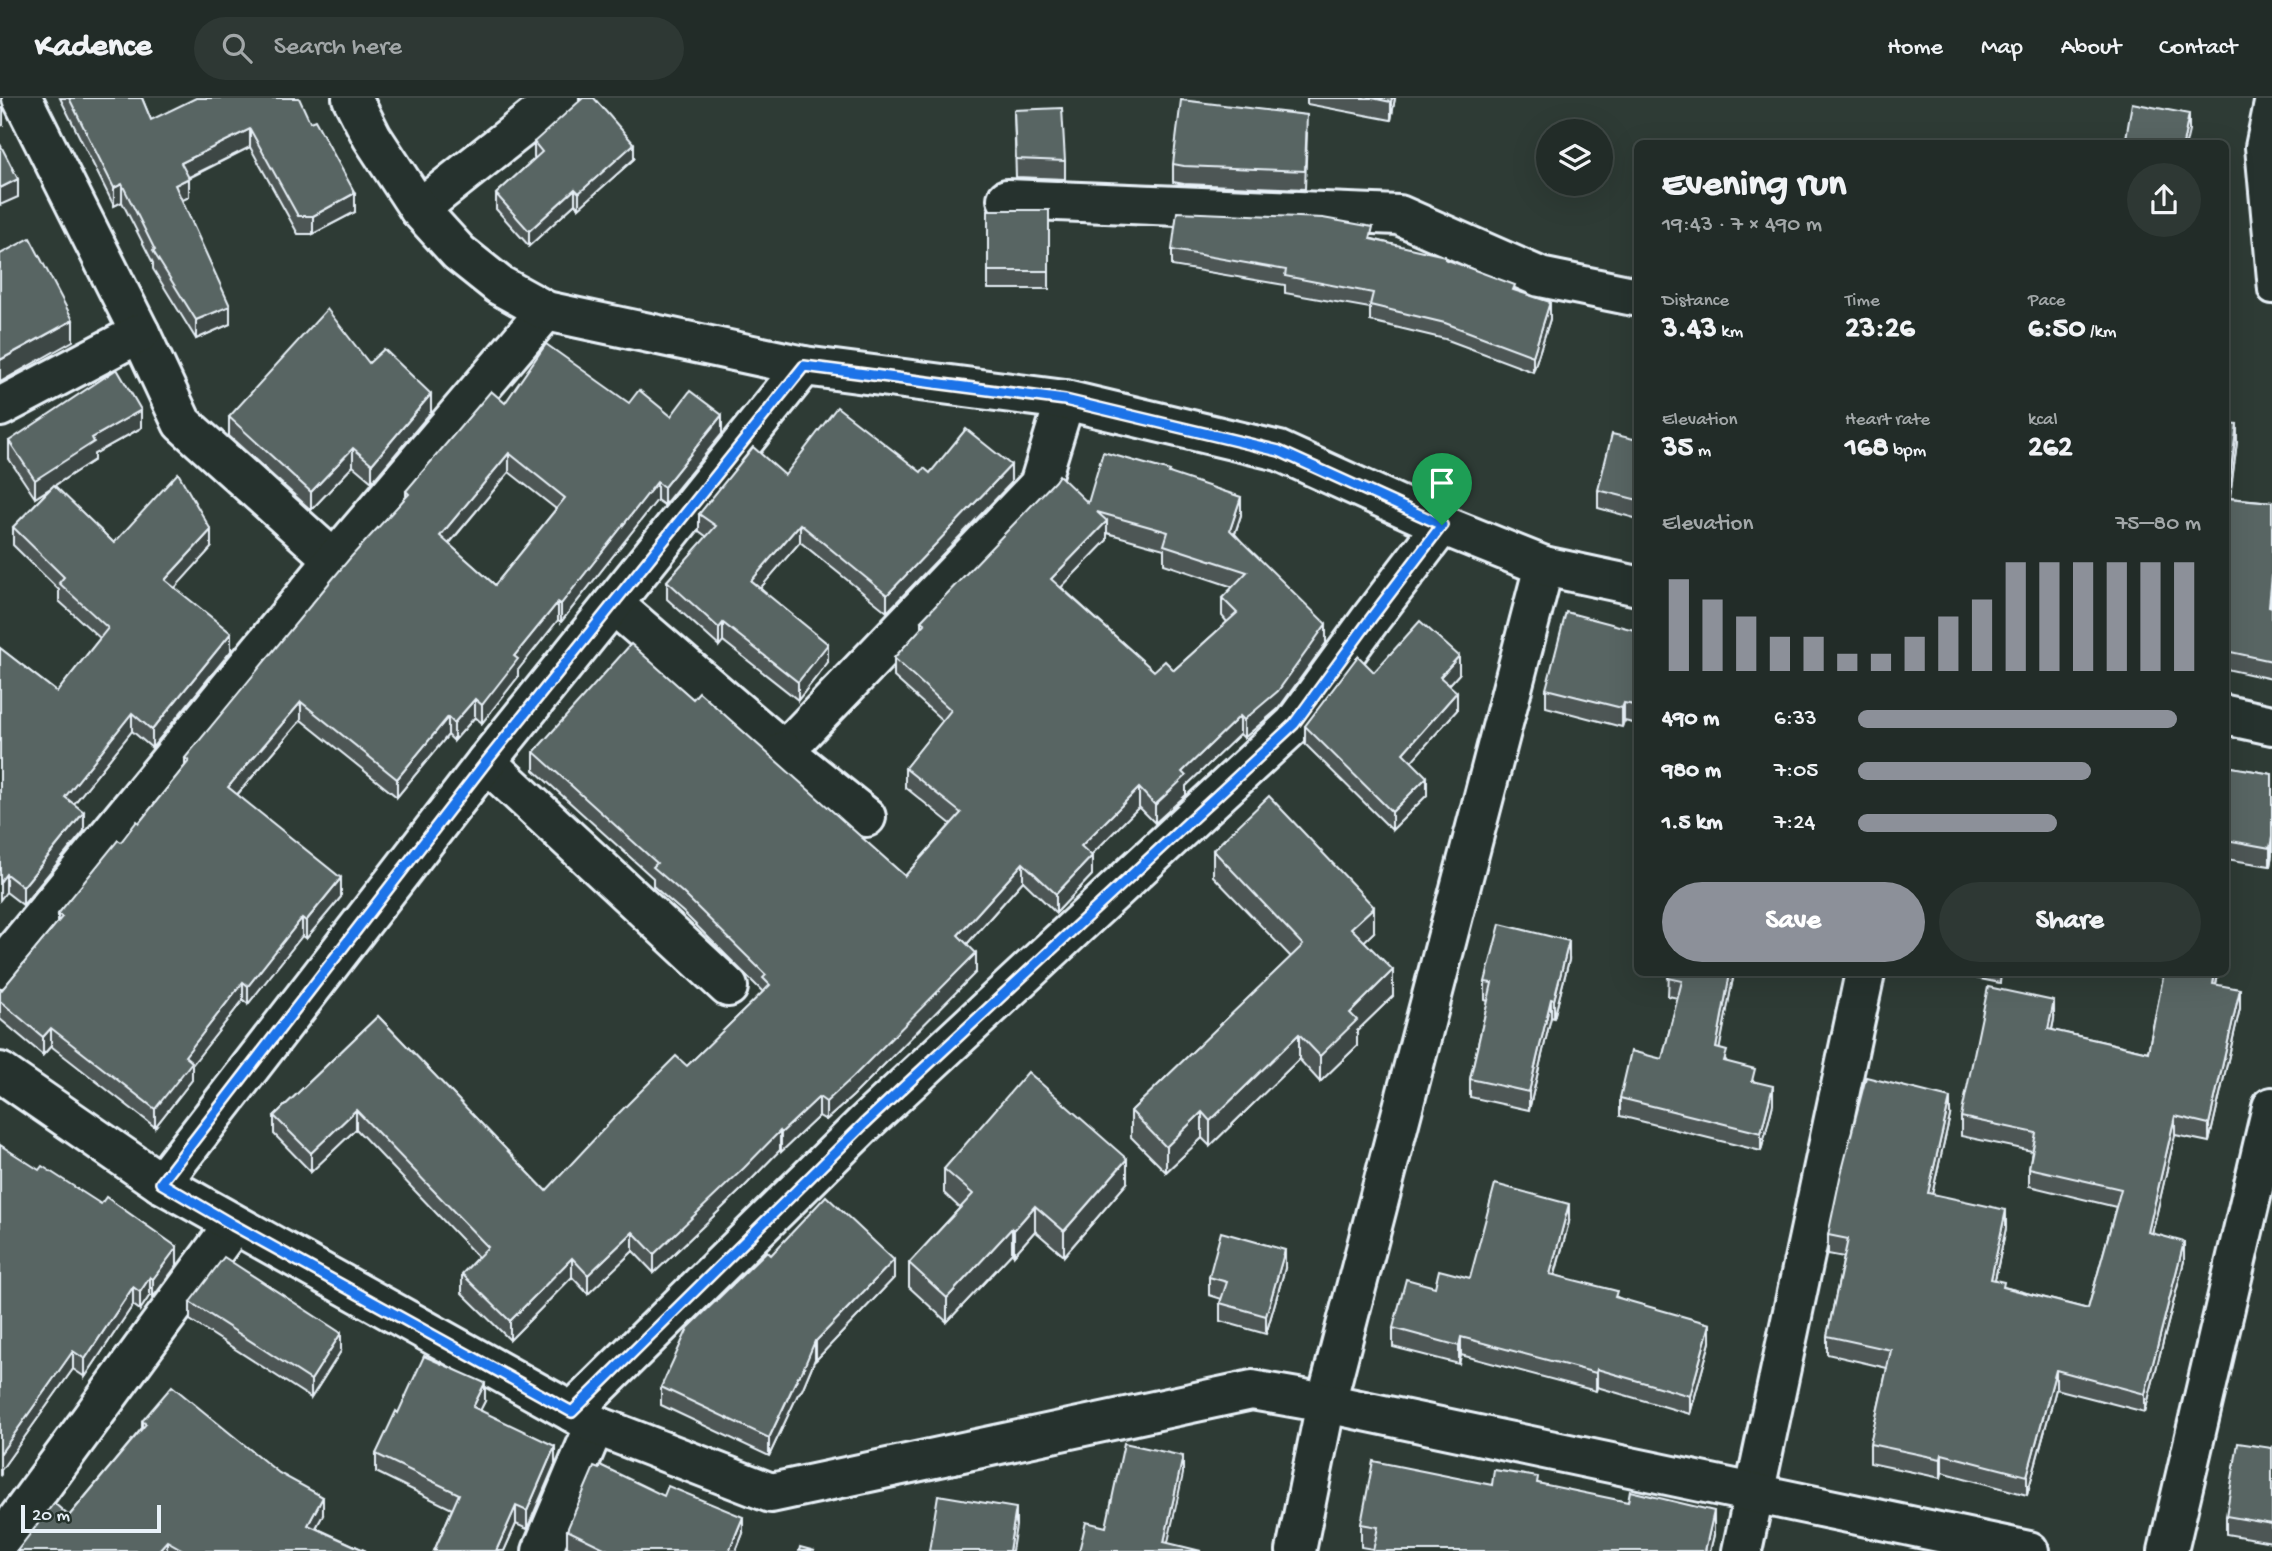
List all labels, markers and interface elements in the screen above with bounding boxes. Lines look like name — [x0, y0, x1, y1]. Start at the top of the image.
search box — [194, 17, 684, 80]
text: Kadence — [35, 29, 152, 67]
icon: search — [218, 29, 256, 67]
text: Search here — [274, 33, 402, 64]
text: Home — [1887, 34, 1943, 63]
text: Map — [1981, 34, 2023, 63]
text: About — [2061, 34, 2121, 63]
text: Contact — [2159, 34, 2237, 63]
map controls — [1536, 119, 1613, 196]
button: layers — [1536, 119, 1613, 196]
button: share — [2127, 163, 2201, 237]
text: Evening run — [1662, 164, 1846, 208]
text: 19:43 · 7 × 490 m — [1662, 212, 1822, 239]
text: Distance — [1662, 290, 1729, 313]
text: Time — [1845, 290, 1880, 313]
text: Pace — [2028, 290, 2065, 313]
text: 3.43 — [1662, 313, 1717, 348]
text: 23:26 — [1845, 313, 1915, 348]
text: 6:50 — [2028, 313, 2085, 348]
text: km — [1717, 321, 1743, 344]
text: /km — [2085, 321, 2116, 344]
text: Elevation — [1662, 409, 1738, 432]
text: Heart rate — [1845, 409, 1930, 432]
text: kcal — [2028, 409, 2058, 432]
text: 35 — [1662, 432, 1693, 467]
text: 168 — [1845, 432, 1889, 467]
text: 262 — [2028, 432, 2073, 467]
text: m — [1693, 440, 1711, 463]
text: bpm — [1889, 440, 1926, 463]
pin — [1412, 453, 1472, 525]
icon: arrive — [1423, 464, 1461, 502]
text: Elevation — [1662, 511, 1753, 538]
text: 75–80 m — [2115, 511, 2201, 538]
text: 490 m — [1662, 706, 1719, 733]
text: 6:33 — [1774, 706, 1817, 733]
text: 980 m — [1662, 758, 1721, 785]
text: 7:05 — [1774, 758, 1818, 785]
text: 1.5 km — [1662, 810, 1723, 837]
text: 7:24 — [1774, 810, 1815, 837]
button: Save — [1662, 882, 1925, 962]
button: Share — [1939, 882, 2201, 962]
scale bar — [21, 1502, 161, 1534]
text: 20 m — [32, 1505, 70, 1528]

